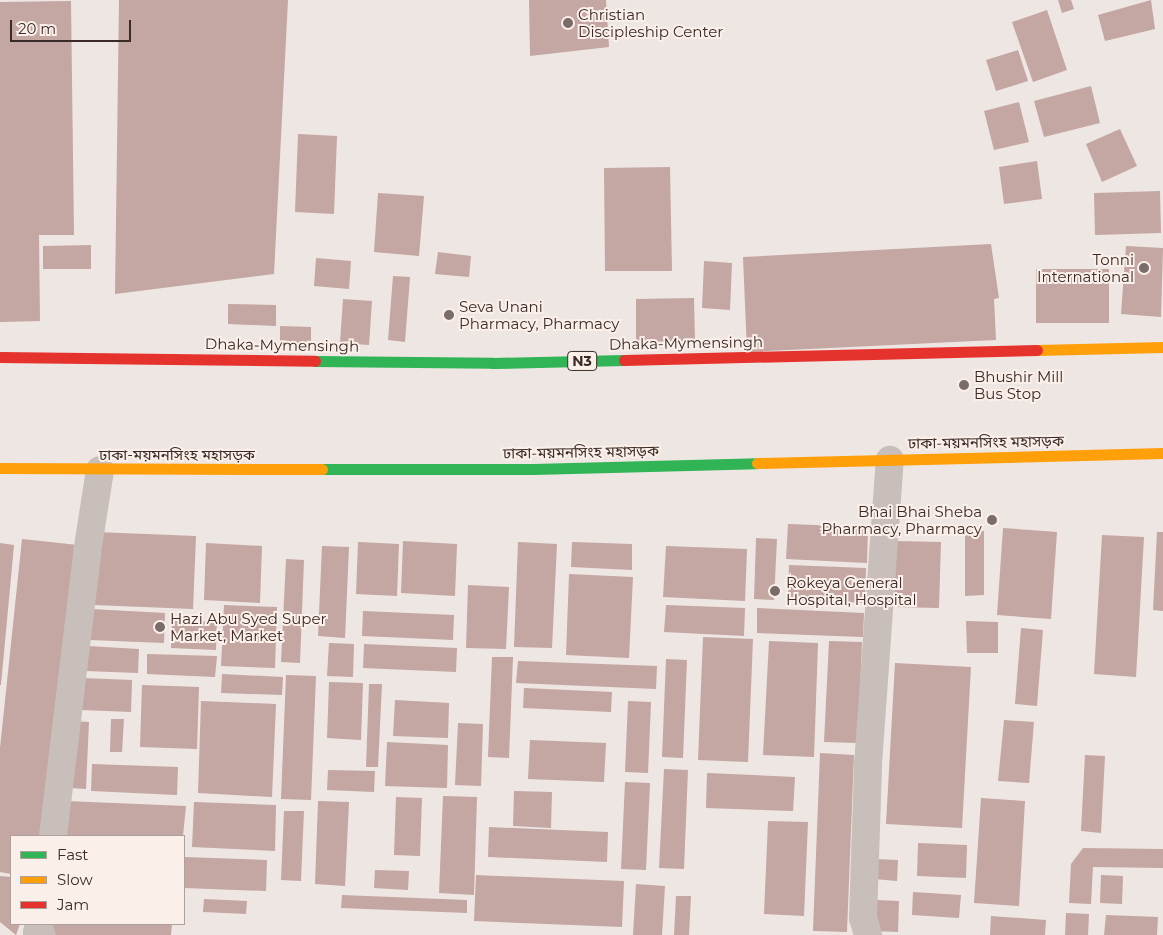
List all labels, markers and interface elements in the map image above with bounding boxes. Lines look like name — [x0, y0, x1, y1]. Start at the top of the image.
place label: Christian Discipleship Center — [578, 5, 723, 40]
scale bar — [12, 10, 134, 42]
marker: Christian Discipleship Center — [562, 17, 574, 29]
text: 20 m — [18, 19, 56, 38]
place label: Tonni International — [1037, 250, 1134, 285]
marker: Tonni International — [1138, 262, 1150, 274]
place label: Seva Unani Pharmacy, Pharmacy — [459, 297, 619, 332]
marker: Seva Unani Pharmacy, Pharmacy — [443, 309, 455, 321]
street label: Dhaka-Mymensingh — [609, 333, 763, 353]
street label: Dhaka-Mymensingh — [205, 335, 359, 355]
road number: N3 — [567, 350, 597, 372]
place label: Bhushir Mill Bus Stop — [974, 367, 1063, 402]
marker: Bhushir Mill Bus Stop — [958, 379, 970, 391]
street label: ঢাকা-ময়মনসিংহ মহাসড়ক — [908, 432, 1064, 452]
street label: ঢাকা-ময়মনসিংহ মহাসড়ক — [503, 442, 659, 462]
street label: ঢাকা-ময়মনসিংহ মহাসড়ক — [99, 446, 255, 464]
place label: Bhai Bhai Sheba Pharmacy, Pharmacy — [822, 502, 982, 537]
marker: Bhai Bhai Sheba Pharmacy, Pharmacy — [986, 514, 998, 526]
place label: Rokeya General Hospital, Hospital — [786, 573, 916, 608]
marker: Rokeya General Hospital, Hospital — [768, 584, 782, 598]
place label: Hazi Abu Syed Super Market, Market — [170, 609, 326, 644]
marker: Hazi Abu Syed Super Market, Market — [154, 621, 166, 633]
legend — [10, 835, 185, 925]
text: Fast — [57, 845, 88, 864]
text: Slow — [57, 870, 93, 889]
text: Jam — [57, 895, 89, 914]

